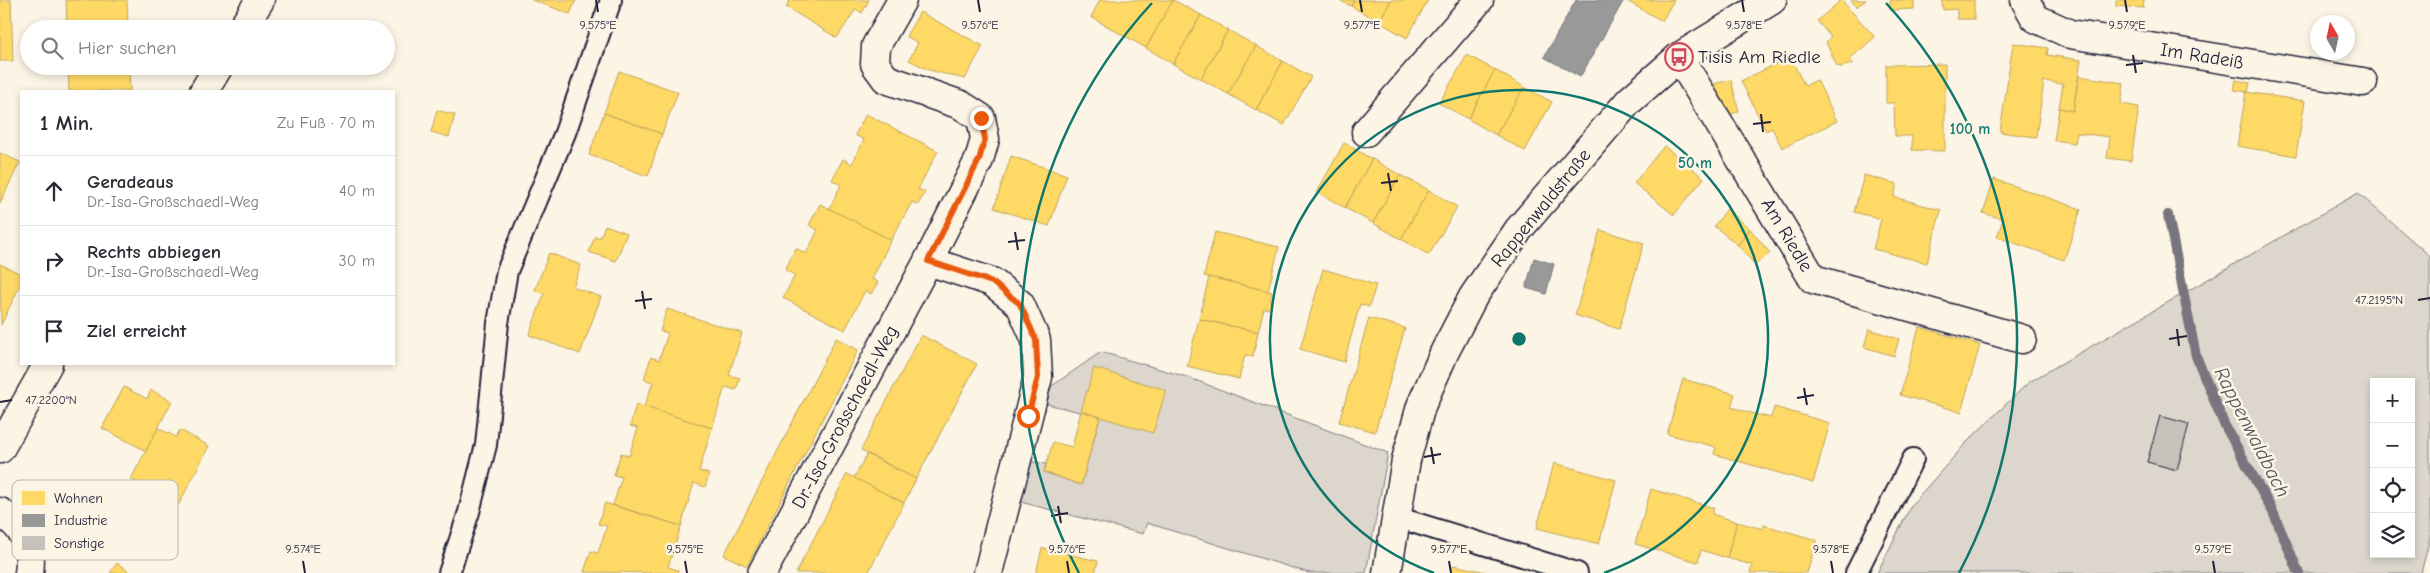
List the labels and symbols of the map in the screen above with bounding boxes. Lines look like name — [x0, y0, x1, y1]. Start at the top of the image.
north arrow — [2310, 15, 2355, 60]
text: 9.575°E — [579, 18, 617, 32]
text: 9.576°E — [961, 18, 999, 32]
text: 9.577°E — [1344, 18, 1380, 32]
text: 9.578°E — [1726, 18, 1762, 32]
text: 9.579°E — [2109, 18, 2145, 32]
street label: Im Radeiß — [2159, 39, 2245, 73]
bus stop icon: Tisis Am Riedle — [1664, 42, 1694, 72]
place label: Tisis Am Riedle — [1698, 46, 1821, 68]
route end — [970, 107, 993, 130]
text: 100 m — [1950, 120, 1990, 138]
street label: Rappenwaldstraße — [1487, 144, 1595, 272]
text: 50 m — [1678, 154, 1712, 172]
street label: Am Riedle — [1756, 194, 1818, 276]
text: 47.2195°N — [2355, 293, 2403, 307]
street label: Dr.-Isa-Großschaedl-Weg — [787, 322, 903, 512]
centre of rings — [1510, 330, 1528, 348]
water label: Rappenwaldbach — [2209, 363, 2295, 501]
text: 47.2200°N — [25, 393, 77, 407]
route start — [1017, 405, 1040, 428]
legend — [12, 480, 178, 560]
text: Wohnen — [54, 490, 103, 507]
text: Industrie — [54, 512, 107, 529]
text: Sonstige — [54, 535, 104, 552]
text: 9.574°E — [285, 542, 321, 556]
text: 9.575°E — [666, 542, 704, 556]
text: 9.576°E — [1048, 542, 1086, 556]
text: 9.577°E — [1431, 542, 1467, 556]
text: 9.578°E — [1813, 542, 1849, 556]
text: 9.579°E — [2195, 542, 2231, 556]

